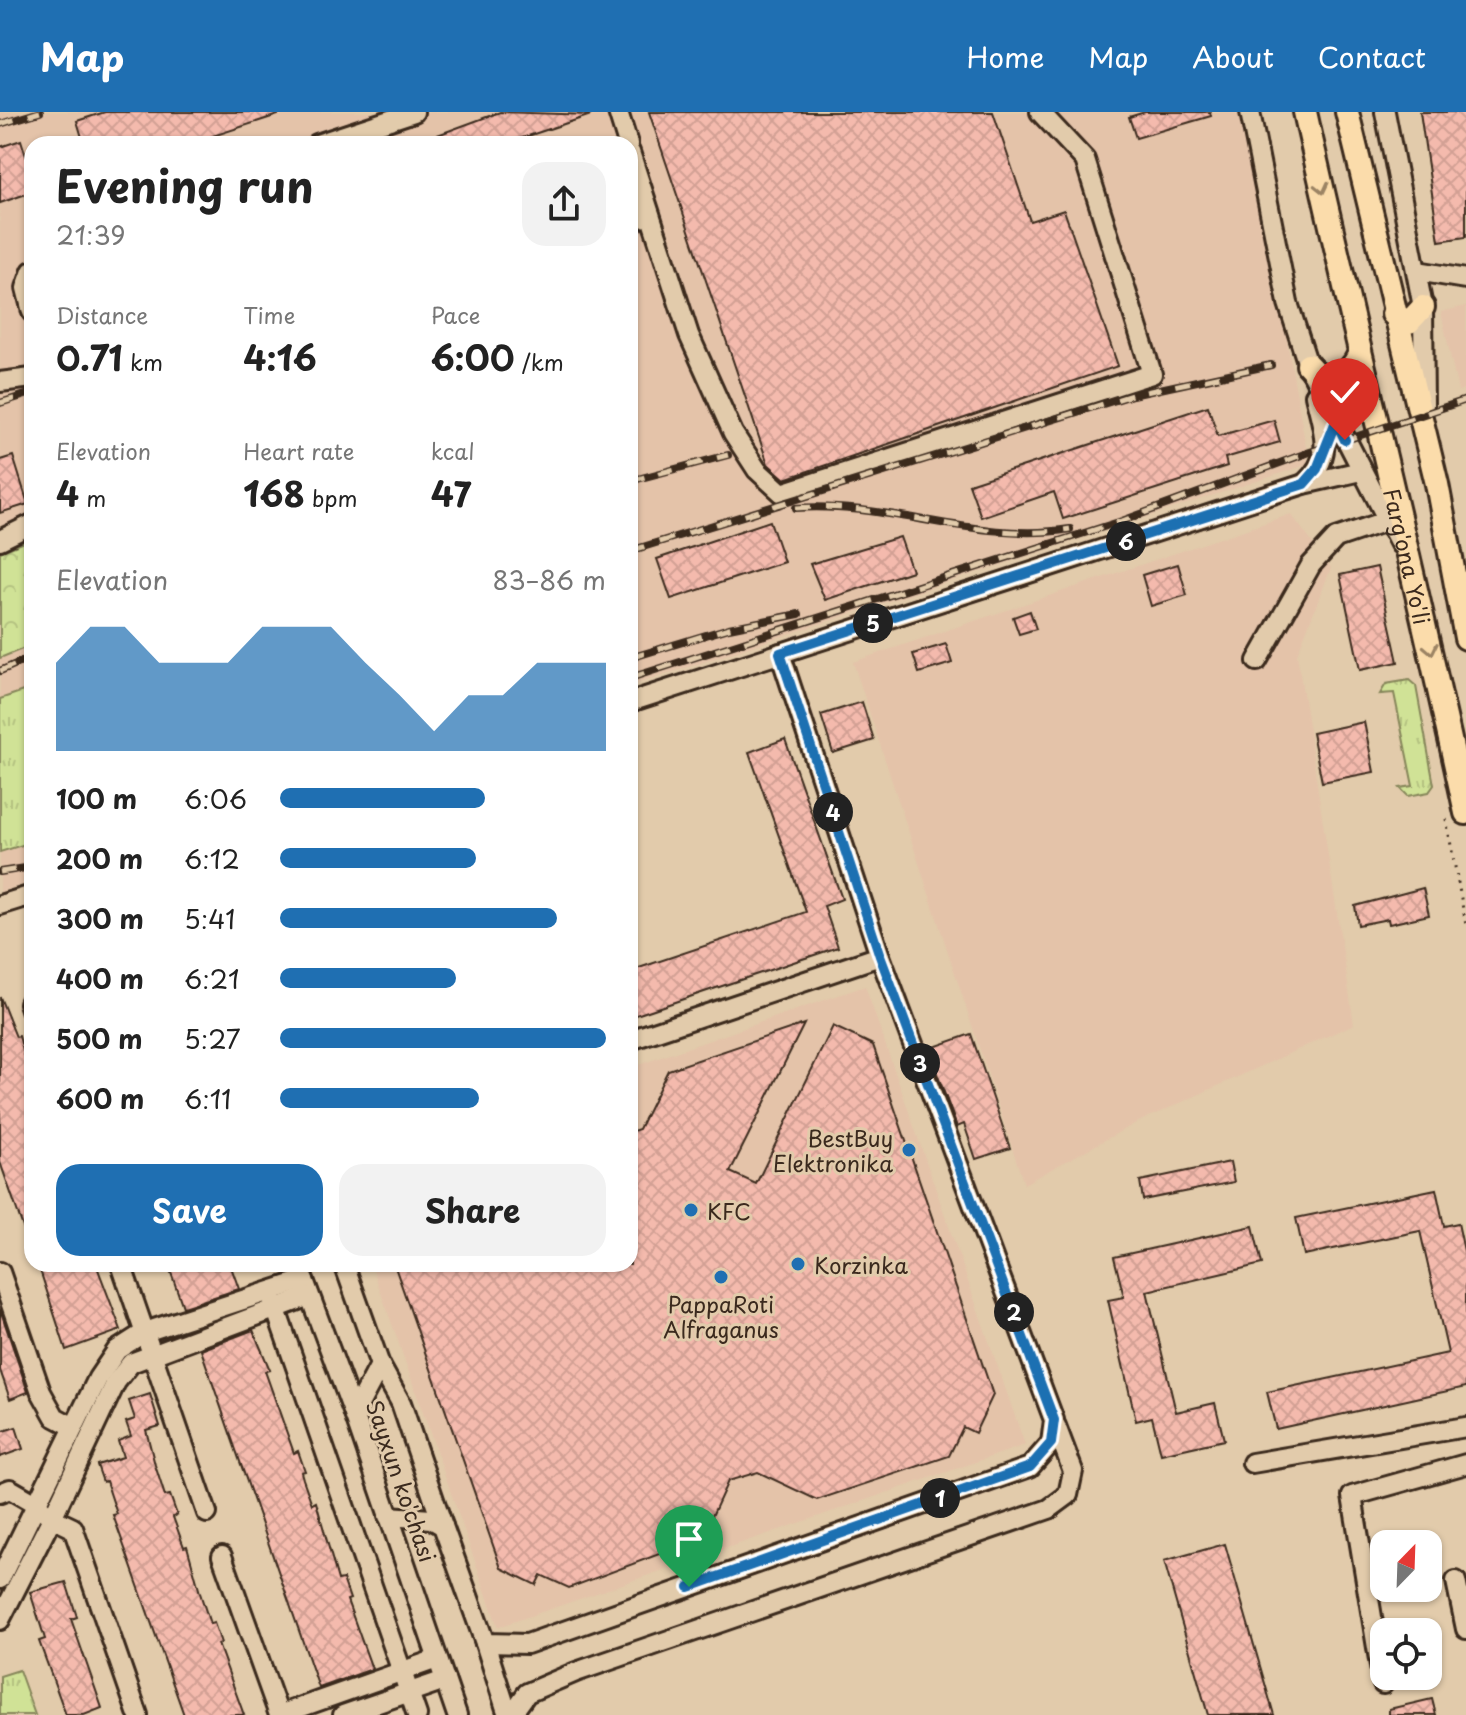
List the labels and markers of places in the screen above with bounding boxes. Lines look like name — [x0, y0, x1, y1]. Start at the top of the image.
pin — [1311, 358, 1379, 440]
pin: 6 — [1106, 521, 1146, 561]
pin: 5 — [853, 603, 893, 643]
pin: 4 — [813, 792, 853, 832]
pin: 3 — [900, 1043, 940, 1083]
place label: BestBuy Elektronika — [773, 1121, 893, 1179]
marker: BestBuy Elektronika — [900, 1141, 918, 1159]
place label: KFC — [707, 1194, 751, 1227]
marker: KFC — [682, 1201, 700, 1219]
place label: Korzinka — [814, 1248, 908, 1281]
marker: Korzinka — [789, 1255, 807, 1273]
marker: PappaRoti Alfraganus — [712, 1268, 730, 1286]
place label: PappaRoti Alfraganus — [663, 1287, 779, 1345]
pin: 2 — [994, 1292, 1034, 1332]
pin: 1 — [920, 1478, 960, 1518]
pin — [655, 1505, 723, 1587]

